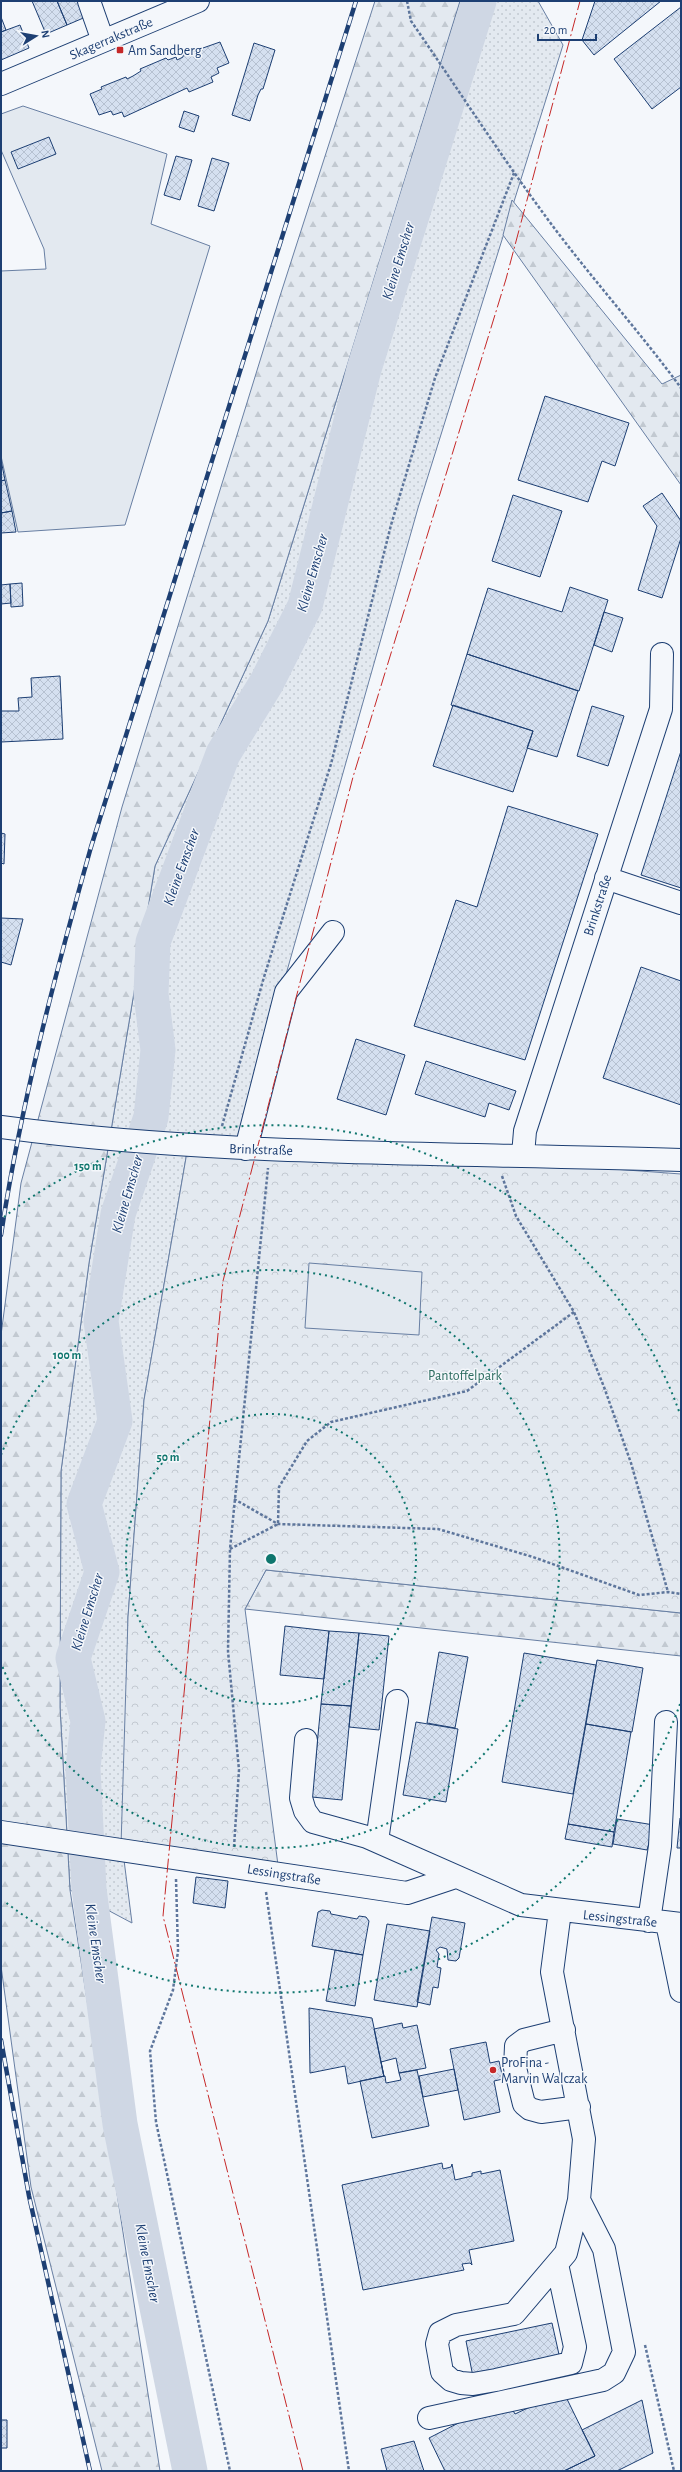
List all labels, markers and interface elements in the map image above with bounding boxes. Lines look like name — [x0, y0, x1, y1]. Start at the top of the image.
street label: Skagerrakstraße — [68, 15, 155, 63]
north arrow — [16, 16, 56, 56]
scale bar — [538, 16, 596, 42]
text: 20 m — [544, 24, 567, 36]
text: N — [39, 29, 51, 39]
place label: Am Sandberg — [128, 44, 202, 58]
marker: Am Sandberg — [115, 45, 125, 55]
water label: Kleine Emscher — [380, 220, 418, 302]
water label: Kleine Emscher — [294, 531, 331, 614]
water label: Kleine Emscher — [161, 826, 203, 907]
street label: Brinkstraße — [581, 873, 614, 938]
street label: Brinkstraße — [229, 1142, 293, 1158]
water label: Kleine Emscher — [109, 1152, 146, 1235]
text: 150 m — [74, 1160, 102, 1172]
text: 100 m — [53, 1349, 81, 1361]
park label: Pantoffelpark — [428, 1369, 503, 1383]
text: 50 m — [157, 1451, 180, 1463]
centre of rings — [264, 1552, 278, 1566]
water label: Kleine Emscher — [69, 1571, 107, 1653]
street label: Lessingstraße — [246, 1862, 322, 1888]
water label: Kleine Emscher — [82, 1902, 109, 1985]
street label: Lessingstraße — [582, 1908, 658, 1930]
place label: ProFina - Marvin Walczak — [501, 2056, 588, 2086]
marker: ProFina - Marvin Walczak — [488, 2065, 498, 2075]
water label: Kleine Emscher — [132, 2222, 163, 2305]

